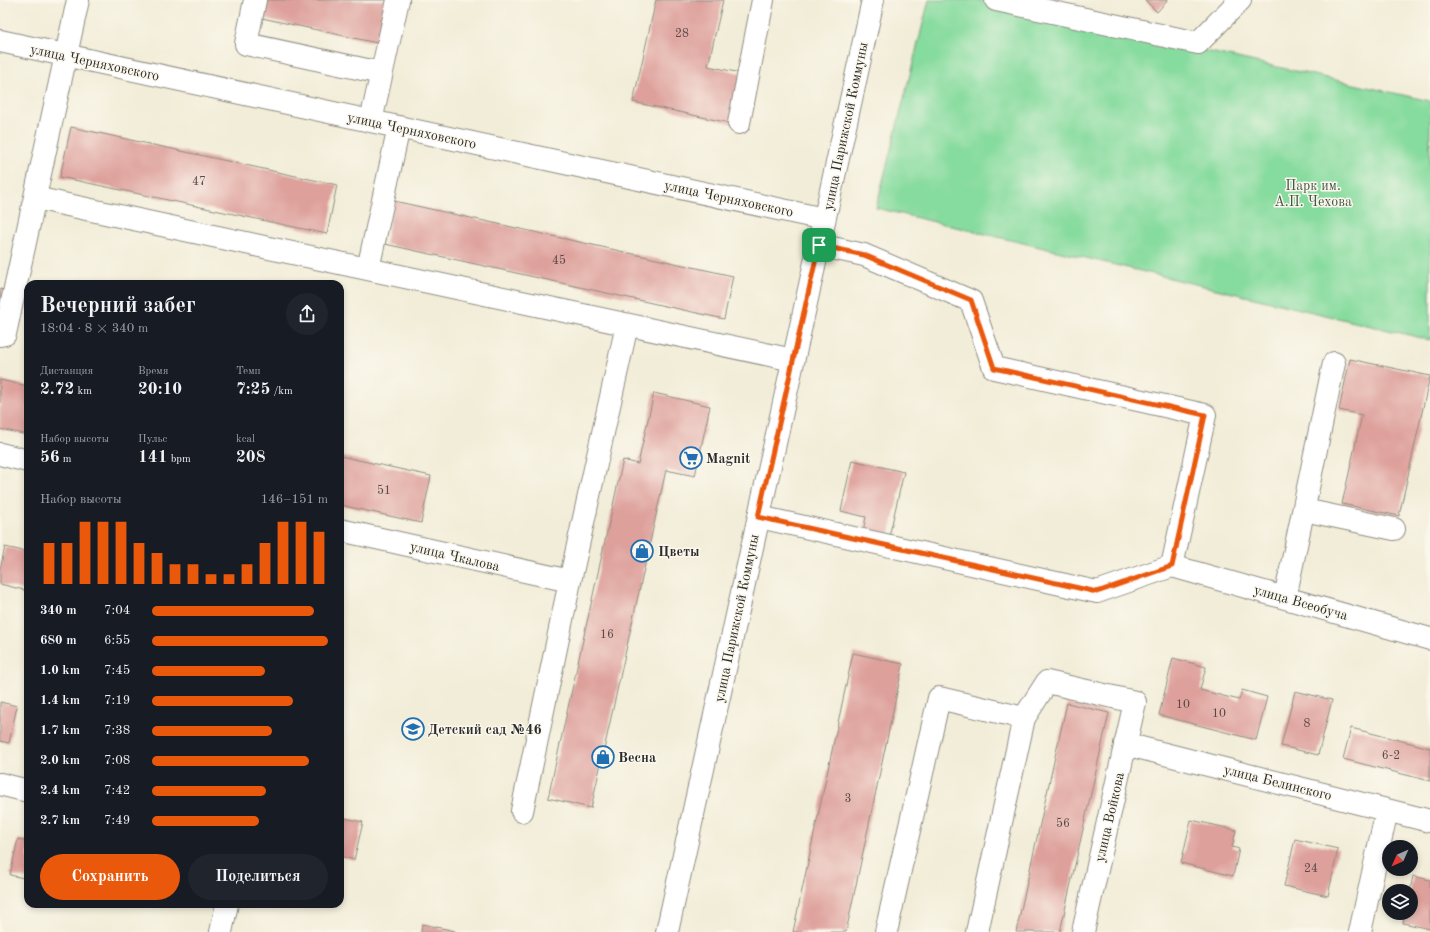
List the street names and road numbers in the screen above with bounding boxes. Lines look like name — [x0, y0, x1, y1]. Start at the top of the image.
street label: улица Парижской Коммуны — [821, 41, 871, 212]
street label: улица Черняховского — [29, 42, 161, 84]
street label: улица Черняховского — [346, 110, 478, 152]
street label: улица Черняховского — [663, 178, 795, 220]
street label: улица Парижской Коммуны — [712, 533, 762, 704]
street label: улица Чкалова — [409, 540, 501, 574]
street label: улица Всеобуча — [1252, 583, 1349, 623]
street label: улица Белинского — [1222, 763, 1333, 803]
street label: улица Войкова — [1093, 771, 1127, 863]

